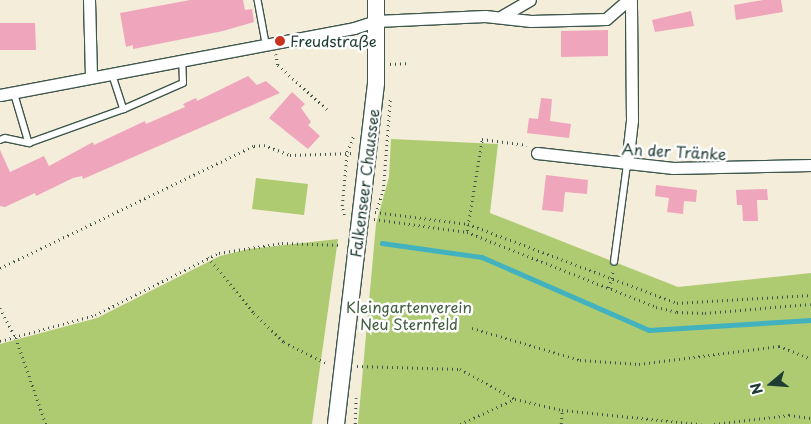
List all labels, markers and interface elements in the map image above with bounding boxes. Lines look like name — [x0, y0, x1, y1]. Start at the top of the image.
place label: Freudstraße — [290, 32, 377, 50]
marker: Freudstraße — [274, 35, 286, 47]
street label: Falkenseer Chaussee — [346, 108, 382, 258]
street label: An der Tränke — [621, 139, 727, 163]
park label: Kleingartenverein Neu Sternfeld — [346, 297, 472, 332]
north arrow — [746, 359, 796, 409]
text: N — [745, 380, 768, 397]

